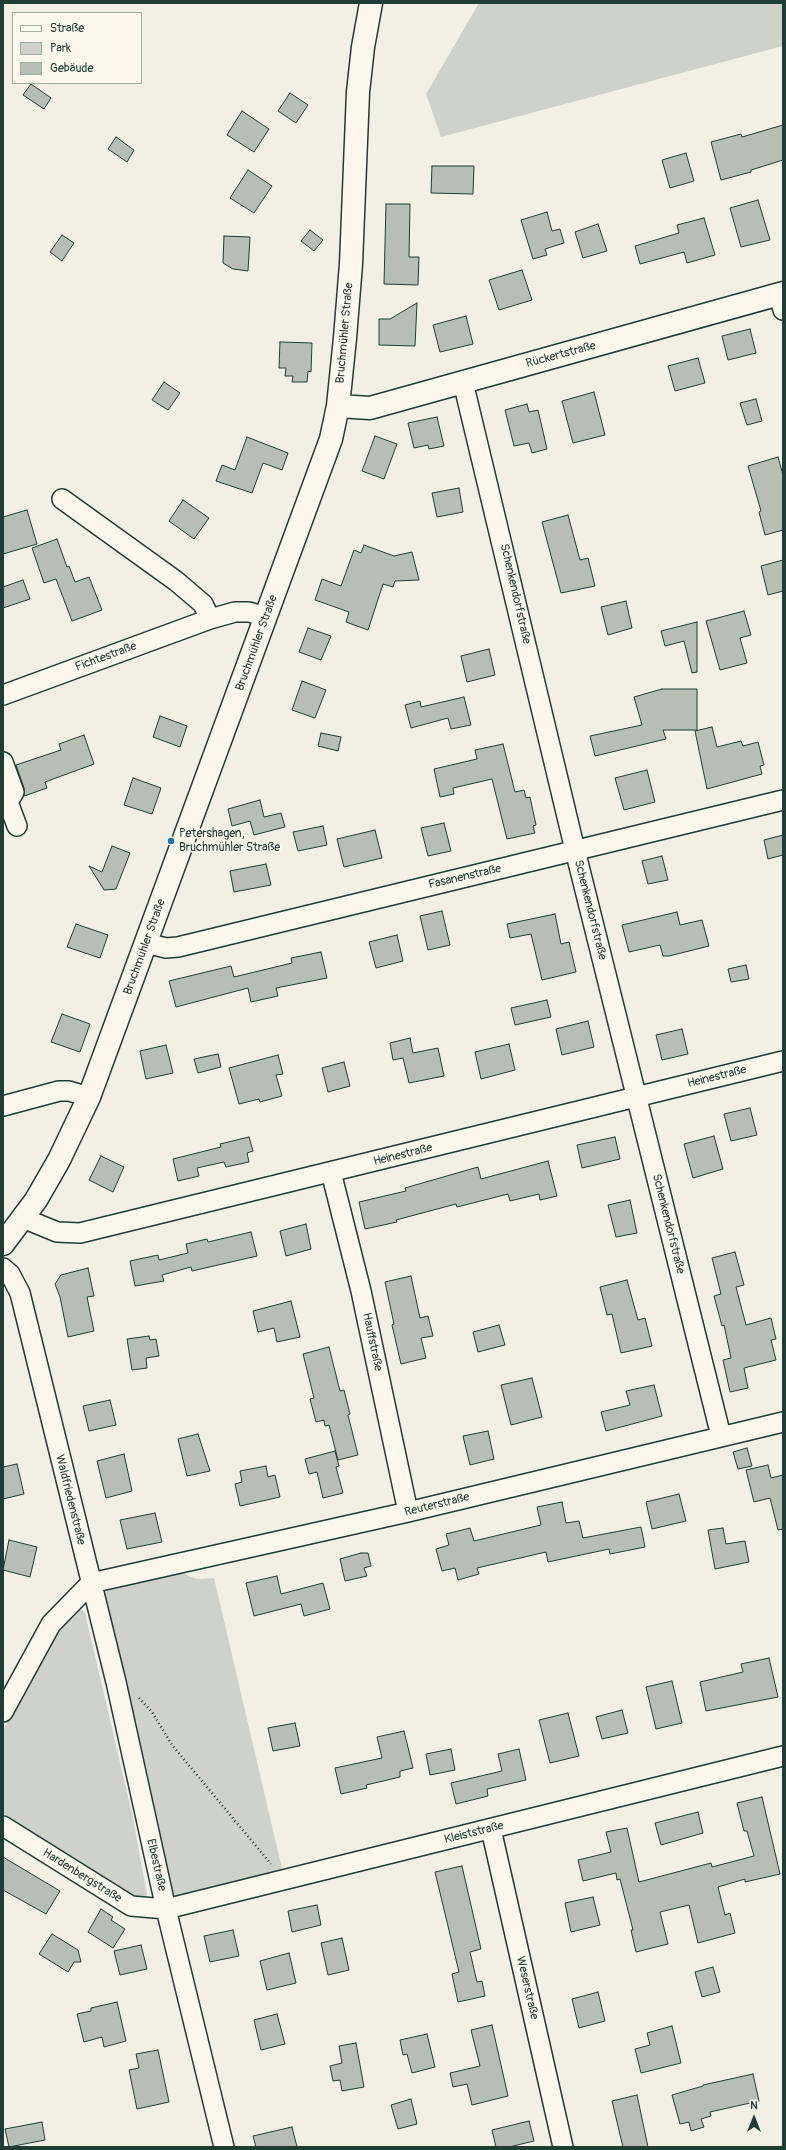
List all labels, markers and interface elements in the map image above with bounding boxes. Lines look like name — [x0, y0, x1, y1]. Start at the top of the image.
legend — [12, 12, 142, 84]
text: Straße — [50, 21, 84, 36]
text: Park — [50, 41, 71, 56]
text: Gebäude — [50, 61, 93, 76]
street label: Bruchmühler Straße — [333, 282, 357, 384]
street label: Rückertstraße — [524, 339, 598, 371]
street label: Schenkendorfstraße — [496, 542, 534, 646]
street label: Bruchmühler Straße — [233, 593, 281, 693]
street label: Fichtestraße — [73, 639, 139, 675]
place label: Petershagen, Bruchmühler Straße — [179, 827, 280, 855]
marker: Petershagen, Bruchmühler Straße — [166, 836, 176, 846]
street label: Schenkendorfstraße — [571, 859, 609, 961]
street label: Fasanenstraße — [427, 862, 503, 892]
street label: Bruchmühler Straße — [121, 897, 169, 997]
street label: Heinestraße — [686, 1063, 748, 1091]
street label: Heinestraße — [372, 1141, 434, 1169]
street label: Schenkendorfstraße — [649, 1173, 687, 1275]
street label: Hauffstraße — [359, 1311, 385, 1373]
street label: Waldfriedenstraße — [52, 1453, 88, 1547]
street label: Reuterstraße — [403, 1490, 471, 1520]
street label: Kleiststraße — [443, 1819, 505, 1847]
street label: Elbestraße — [143, 1837, 169, 1893]
street label: Hardenbergstraße — [40, 1846, 124, 1906]
street label: Weserstraße — [513, 1955, 541, 2021]
north arrow — [734, 2098, 774, 2138]
text: N — [750, 2099, 758, 2112]

